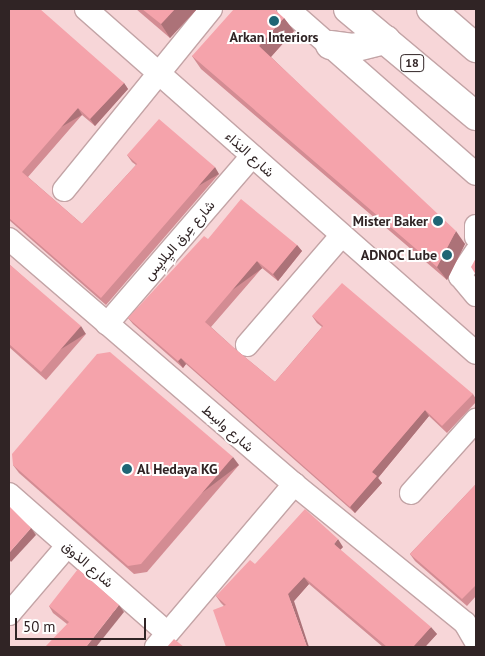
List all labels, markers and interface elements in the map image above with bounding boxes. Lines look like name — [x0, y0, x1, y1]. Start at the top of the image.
marker: Arkan Interiors — [268, 15, 280, 27]
place label: Arkan Interiors — [230, 29, 318, 45]
road number: 18 — [400, 54, 424, 72]
street label: شارع النِدَاء — [222, 128, 278, 180]
street label: شارع عِرق اليِلايِس — [140, 197, 218, 283]
place label: Mister Baker — [353, 213, 428, 229]
marker: Mister Baker — [432, 215, 444, 227]
place label: ADNOC Lube — [360, 247, 437, 263]
marker: ADNOC Lube — [441, 249, 453, 261]
street label: شارع واسِط — [199, 401, 257, 455]
place label: Al Hedaya KG — [137, 461, 217, 477]
marker: Al Hedaya KG — [121, 463, 133, 475]
street label: شارع الذوق — [59, 537, 117, 591]
scale bar — [18, 608, 149, 640]
text: 50 m — [23, 617, 56, 636]

